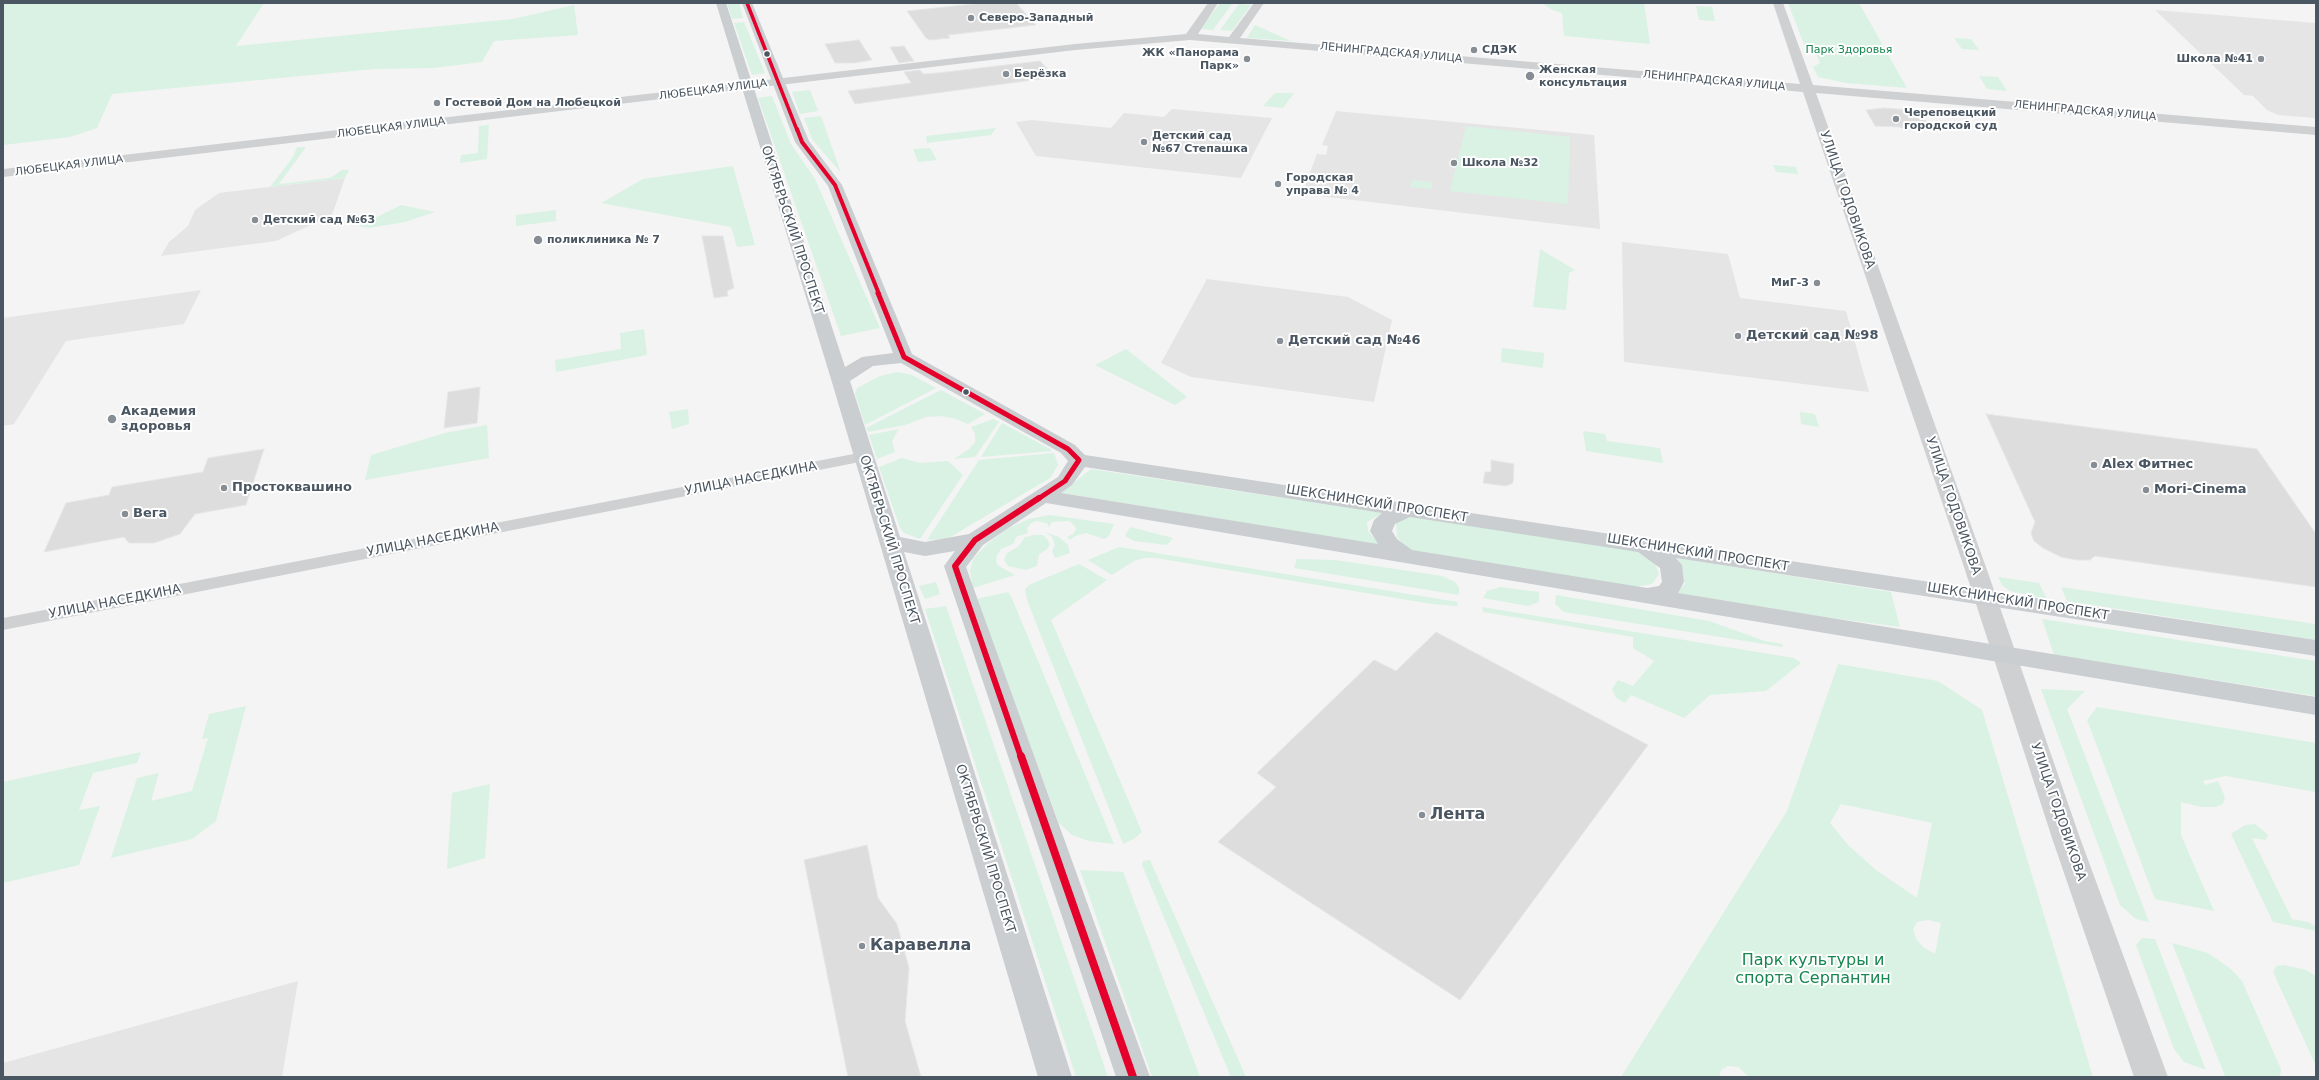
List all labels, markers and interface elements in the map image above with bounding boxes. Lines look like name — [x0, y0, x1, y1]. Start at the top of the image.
place label: Северо-Западный — [979, 11, 1093, 25]
marker: Северо-Западный — [966, 13, 976, 23]
street label: ЛЕНИНГРАДСКАЯ УЛИЦА — [1319, 40, 1463, 66]
place label: СДЭК — [1482, 43, 1517, 57]
park label: Парк Здоровья — [1806, 43, 1892, 57]
marker: СДЭК — [1469, 45, 1479, 55]
place label: ЖК «Панорама Парк» — [1142, 46, 1239, 72]
unlabelled marker — [762, 49, 772, 59]
place label: Школа №41 — [2177, 52, 2253, 66]
marker: ЖК «Панорама Парк» — [1242, 54, 1252, 64]
marker: Школа №41 — [2256, 54, 2266, 64]
place label: Женская консультация — [1539, 63, 1627, 89]
place label: Берёзка — [1014, 67, 1066, 81]
street label: ЛЕНИНГРАДСКАЯ УЛИЦА — [1642, 68, 1786, 94]
marker: Берёзка — [1001, 69, 1011, 79]
marker: Женская консультация — [1524, 70, 1536, 82]
street label: ЛЮБЕЦКАЯ УЛИЦА — [658, 77, 768, 103]
place label: Гостевой Дом на Любецкой — [445, 96, 621, 110]
marker: Гостевой Дом на Любецкой — [432, 98, 442, 108]
street label: ЛЕНИНГРАДСКАЯ УЛИЦА — [2013, 98, 2157, 124]
place label: Череповецкий городской суд — [1904, 106, 1997, 132]
marker: Череповецкий городской суд — [1891, 114, 1901, 124]
street label: ЛЮБЕЦКАЯ УЛИЦА — [336, 115, 446, 141]
place label: Детский сад №67 Степашка — [1152, 129, 1248, 155]
street label: УЛИЦА ГОДОВИКОВА — [1816, 129, 1878, 271]
marker: Детский сад №67 Степашка — [1139, 137, 1149, 147]
street label: ОКТЯБРЬСКИЙ ПРОСПЕКТ — [757, 144, 827, 316]
street label: ЛЮБЕЦКАЯ УЛИЦА — [14, 153, 124, 179]
place label: Школа №32 — [1462, 156, 1538, 170]
marker: Школа №32 — [1449, 158, 1459, 168]
place label: Городская управа № 4 — [1286, 171, 1359, 197]
marker: Городская управа № 4 — [1273, 179, 1283, 189]
place label: Детский сад №63 — [263, 213, 375, 227]
marker: Детский сад №63 — [250, 215, 260, 225]
place label: поликлиника № 7 — [547, 233, 660, 247]
marker: поликлиника № 7 — [532, 234, 544, 246]
place label: МиГ-3 — [1771, 276, 1809, 290]
marker: МиГ-3 — [1812, 278, 1822, 288]
place label: Детский сад №98 — [1746, 328, 1878, 344]
marker: Детский сад №98 — [1733, 331, 1743, 341]
place label: Детский сад №46 — [1288, 333, 1420, 349]
marker: Детский сад №46 — [1275, 336, 1285, 346]
unlabelled marker — [961, 387, 971, 397]
place label: Академия здоровья — [121, 404, 196, 435]
marker: Академия здоровья — [106, 413, 118, 425]
street label: УЛИЦА ГОДОВИКОВА — [1922, 435, 1984, 577]
street label: ОКТЯБРЬСКИЙ ПРОСПЕКТ — [856, 454, 922, 626]
place label: Alex Фитнес — [2102, 457, 2193, 473]
street label: УЛИЦА НАСЕДКИНА — [684, 459, 818, 499]
marker: Alex Фитнес — [2089, 460, 2099, 470]
place label: Простоквашино — [232, 480, 352, 496]
street label: ШЕКСНИНСКИЙ ПРОСПЕКТ — [1285, 482, 1469, 526]
place label: Mori-Cinema — [2154, 482, 2247, 498]
marker: Простоквашино — [219, 483, 229, 493]
marker: Mori-Cinema — [2141, 485, 2151, 495]
place label: Вега — [133, 506, 167, 522]
marker: Вега — [120, 509, 130, 519]
street label: УЛИЦА НАСЕДКИНА — [366, 520, 500, 560]
street label: ШЕКСНИНСКИЙ ПРОСПЕКТ — [1606, 531, 1790, 575]
street label: ШЕКСНИНСКИЙ ПРОСПЕКТ — [1926, 580, 2110, 624]
street label: УЛИЦА НАСЕДКИНА — [48, 582, 182, 622]
street label: УЛИЦА ГОДОВИКОВА — [2027, 741, 2089, 883]
street label: ОКТЯБРЬСКИЙ ПРОСПЕКТ — [952, 763, 1018, 935]
place label: Лента — [1430, 805, 1485, 825]
marker: Лента — [1417, 810, 1427, 820]
place label: Каравелла — [870, 936, 971, 956]
marker: Каравелла — [857, 941, 867, 951]
park label: Парк культуры и спорта Серпантин — [1735, 951, 1891, 989]

